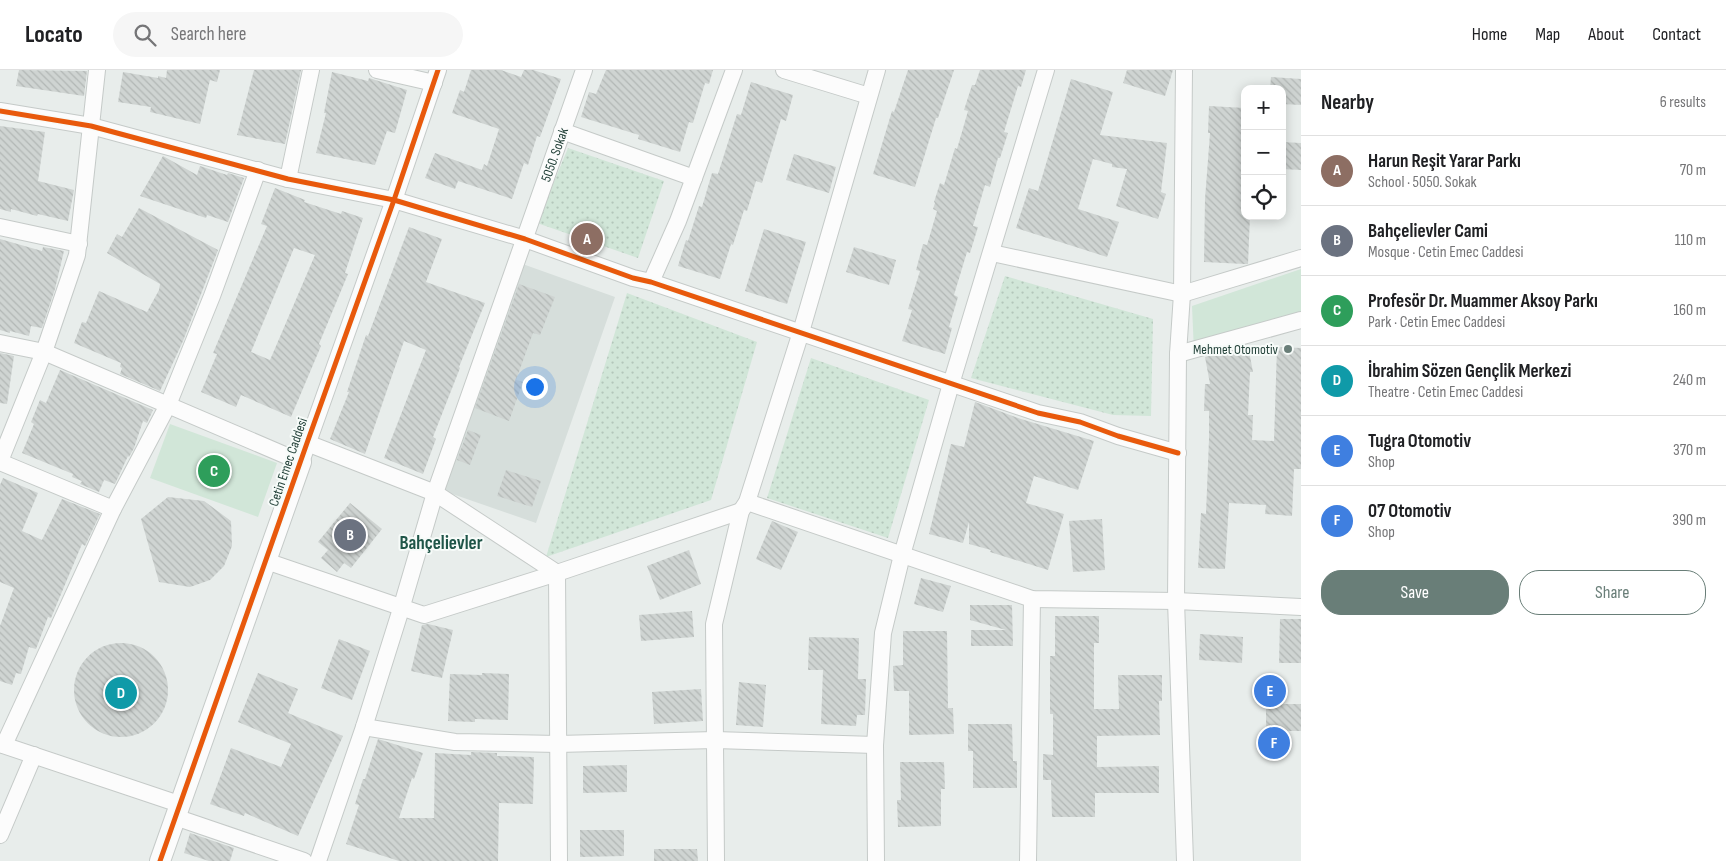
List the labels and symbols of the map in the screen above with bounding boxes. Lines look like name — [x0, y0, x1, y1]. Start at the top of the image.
street label: 5050. Sokak — [537, 125, 572, 184]
pin: A — [571, 220, 603, 258]
place label: Mehmet Otomotiv — [1193, 341, 1279, 358]
marker: Mehmet Otomotiv — [1282, 343, 1294, 355]
your location — [522, 374, 548, 400]
street label: Cetin Emec Caddesi — [265, 416, 311, 508]
pin: C — [198, 452, 230, 490]
pin: B — [334, 516, 366, 554]
district label: Bahçelievler — [399, 532, 483, 555]
pin: E — [1254, 672, 1286, 710]
pin: D — [105, 674, 137, 712]
pin: F — [1258, 724, 1290, 762]

